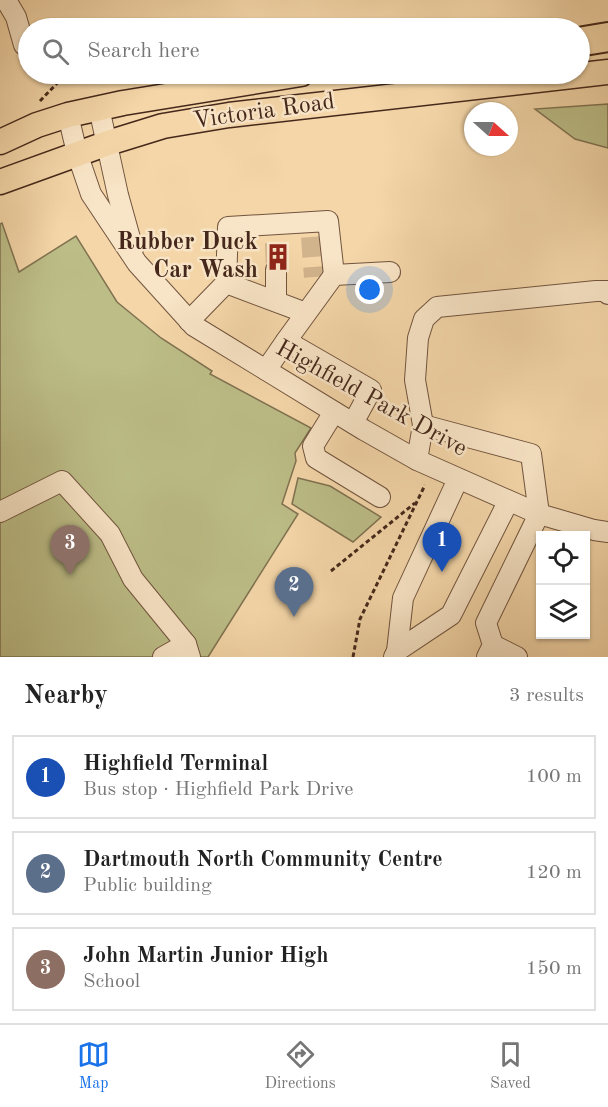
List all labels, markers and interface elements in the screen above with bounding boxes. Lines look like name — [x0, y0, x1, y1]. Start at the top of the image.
search box — [18, 18, 590, 84]
icon: search — [39, 35, 72, 68]
text: Search here — [87, 40, 200, 62]
street label: Victoria Road — [191, 90, 337, 134]
north arrow — [464, 102, 518, 156]
place label: Rubber Duck Car Wash — [117, 231, 258, 283]
building icon: Rubber Duck Car Wash — [263, 242, 293, 272]
your location — [355, 275, 384, 304]
street label: Highfield Park Drive — [271, 336, 471, 462]
pin: 1 — [422, 522, 462, 572]
pin: 3 — [50, 526, 90, 575]
map controls — [536, 531, 590, 639]
button: locate — [536, 531, 590, 585]
pin: 2 — [274, 568, 314, 617]
button: layers — [536, 585, 590, 639]
text: Nearby — [24, 683, 108, 709]
text: 3 results — [509, 686, 584, 706]
text: Highfield Terminal — [83, 753, 268, 775]
text: 1 — [40, 767, 51, 787]
text: 100 m — [526, 767, 582, 787]
text: Bus stop · Highfield Park Drive — [83, 780, 353, 800]
text: Dartmouth North Community Centre — [83, 849, 443, 871]
text: 2 — [40, 863, 51, 883]
text: 120 m — [526, 863, 582, 883]
text: Public building — [83, 876, 212, 896]
text: John Martin Junior High — [83, 945, 329, 967]
text: 3 — [40, 959, 51, 979]
text: 150 m — [526, 959, 582, 979]
text: School — [83, 972, 140, 992]
tab: Map — [77, 1038, 110, 1094]
tab: Directions — [265, 1038, 336, 1094]
tab: Saved — [490, 1038, 531, 1094]

